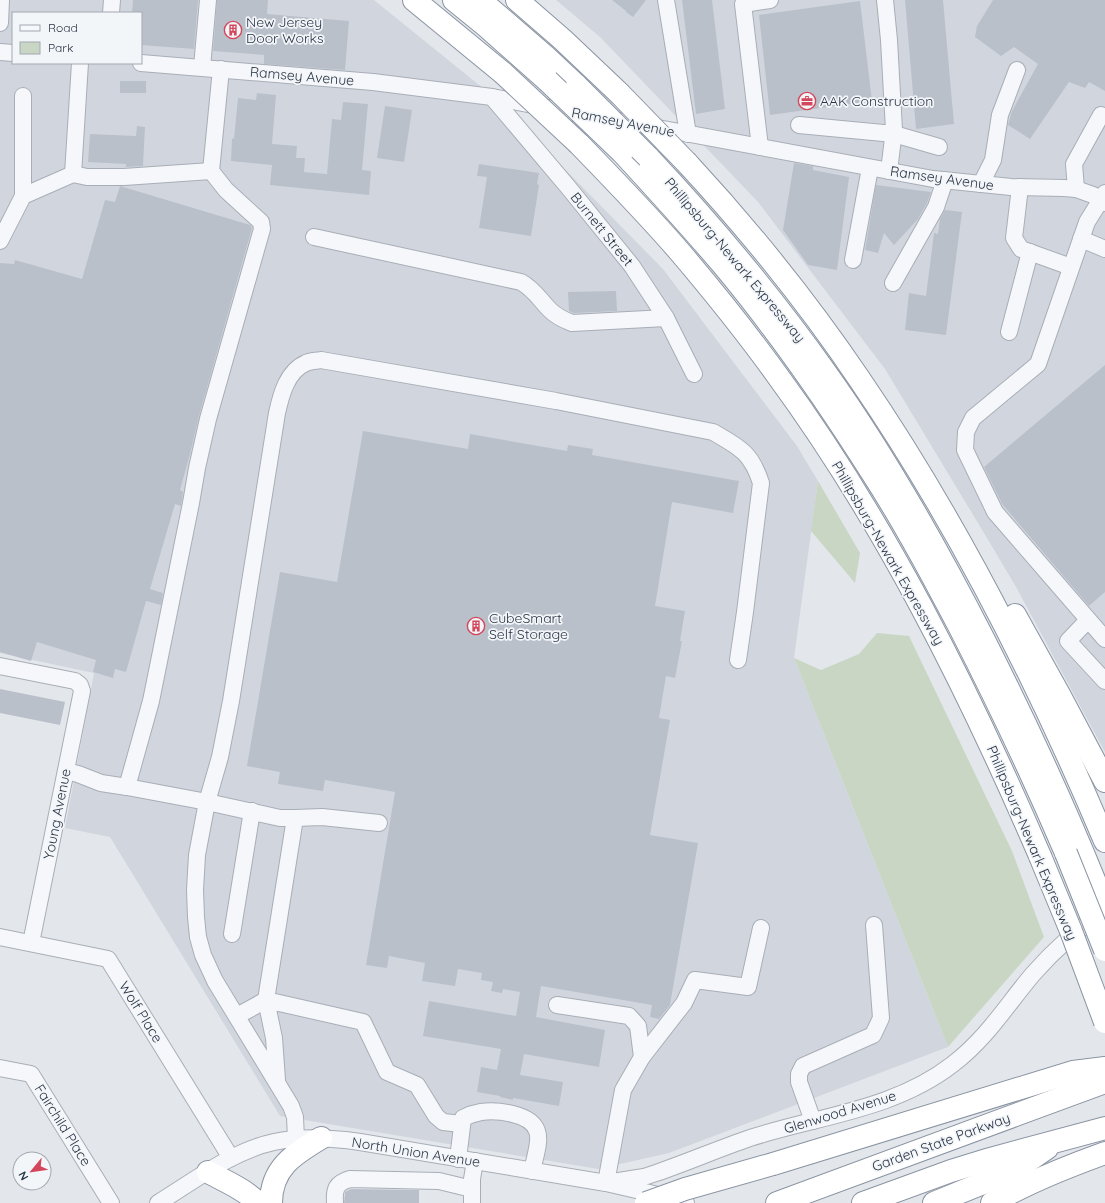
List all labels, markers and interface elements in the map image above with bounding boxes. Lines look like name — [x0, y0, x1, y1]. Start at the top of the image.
legend — [12, 12, 142, 64]
place label: New Jersey Door Works — [246, 13, 323, 47]
text: Road — [48, 20, 78, 35]
building icon: New Jersey Door Works — [223, 20, 243, 40]
text: Park — [48, 40, 73, 55]
street label: Ramsey Avenue — [249, 62, 355, 90]
office icon: AAK Construction — [797, 91, 817, 111]
place label: AAK Construction — [820, 92, 933, 110]
street label: Ramsey Avenue — [570, 103, 676, 141]
street label: Ramsey Avenue — [889, 162, 995, 194]
street label: Phillipsburg-Newark Expressway — [661, 174, 809, 346]
street label: Burnett Street — [567, 188, 637, 270]
street label: Phillipsburg-Newark Expressway — [828, 458, 948, 648]
place label: CubeSmart Self Storage — [489, 609, 568, 643]
building icon: CubeSmart Self Storage — [466, 616, 486, 636]
street label: Phillipsburg-Newark Expressway — [983, 743, 1081, 943]
street label: Young Avenue — [39, 767, 75, 861]
street label: Wolf Place — [115, 978, 167, 1046]
street label: Fairchild Place — [31, 1081, 95, 1169]
street label: Glenwood Avenue — [782, 1086, 898, 1138]
street label: Garden State Parkway — [869, 1109, 1013, 1175]
street label: North Union Avenue — [350, 1133, 482, 1171]
north arrow — [12, 1151, 52, 1191]
text: N — [15, 1169, 31, 1183]

